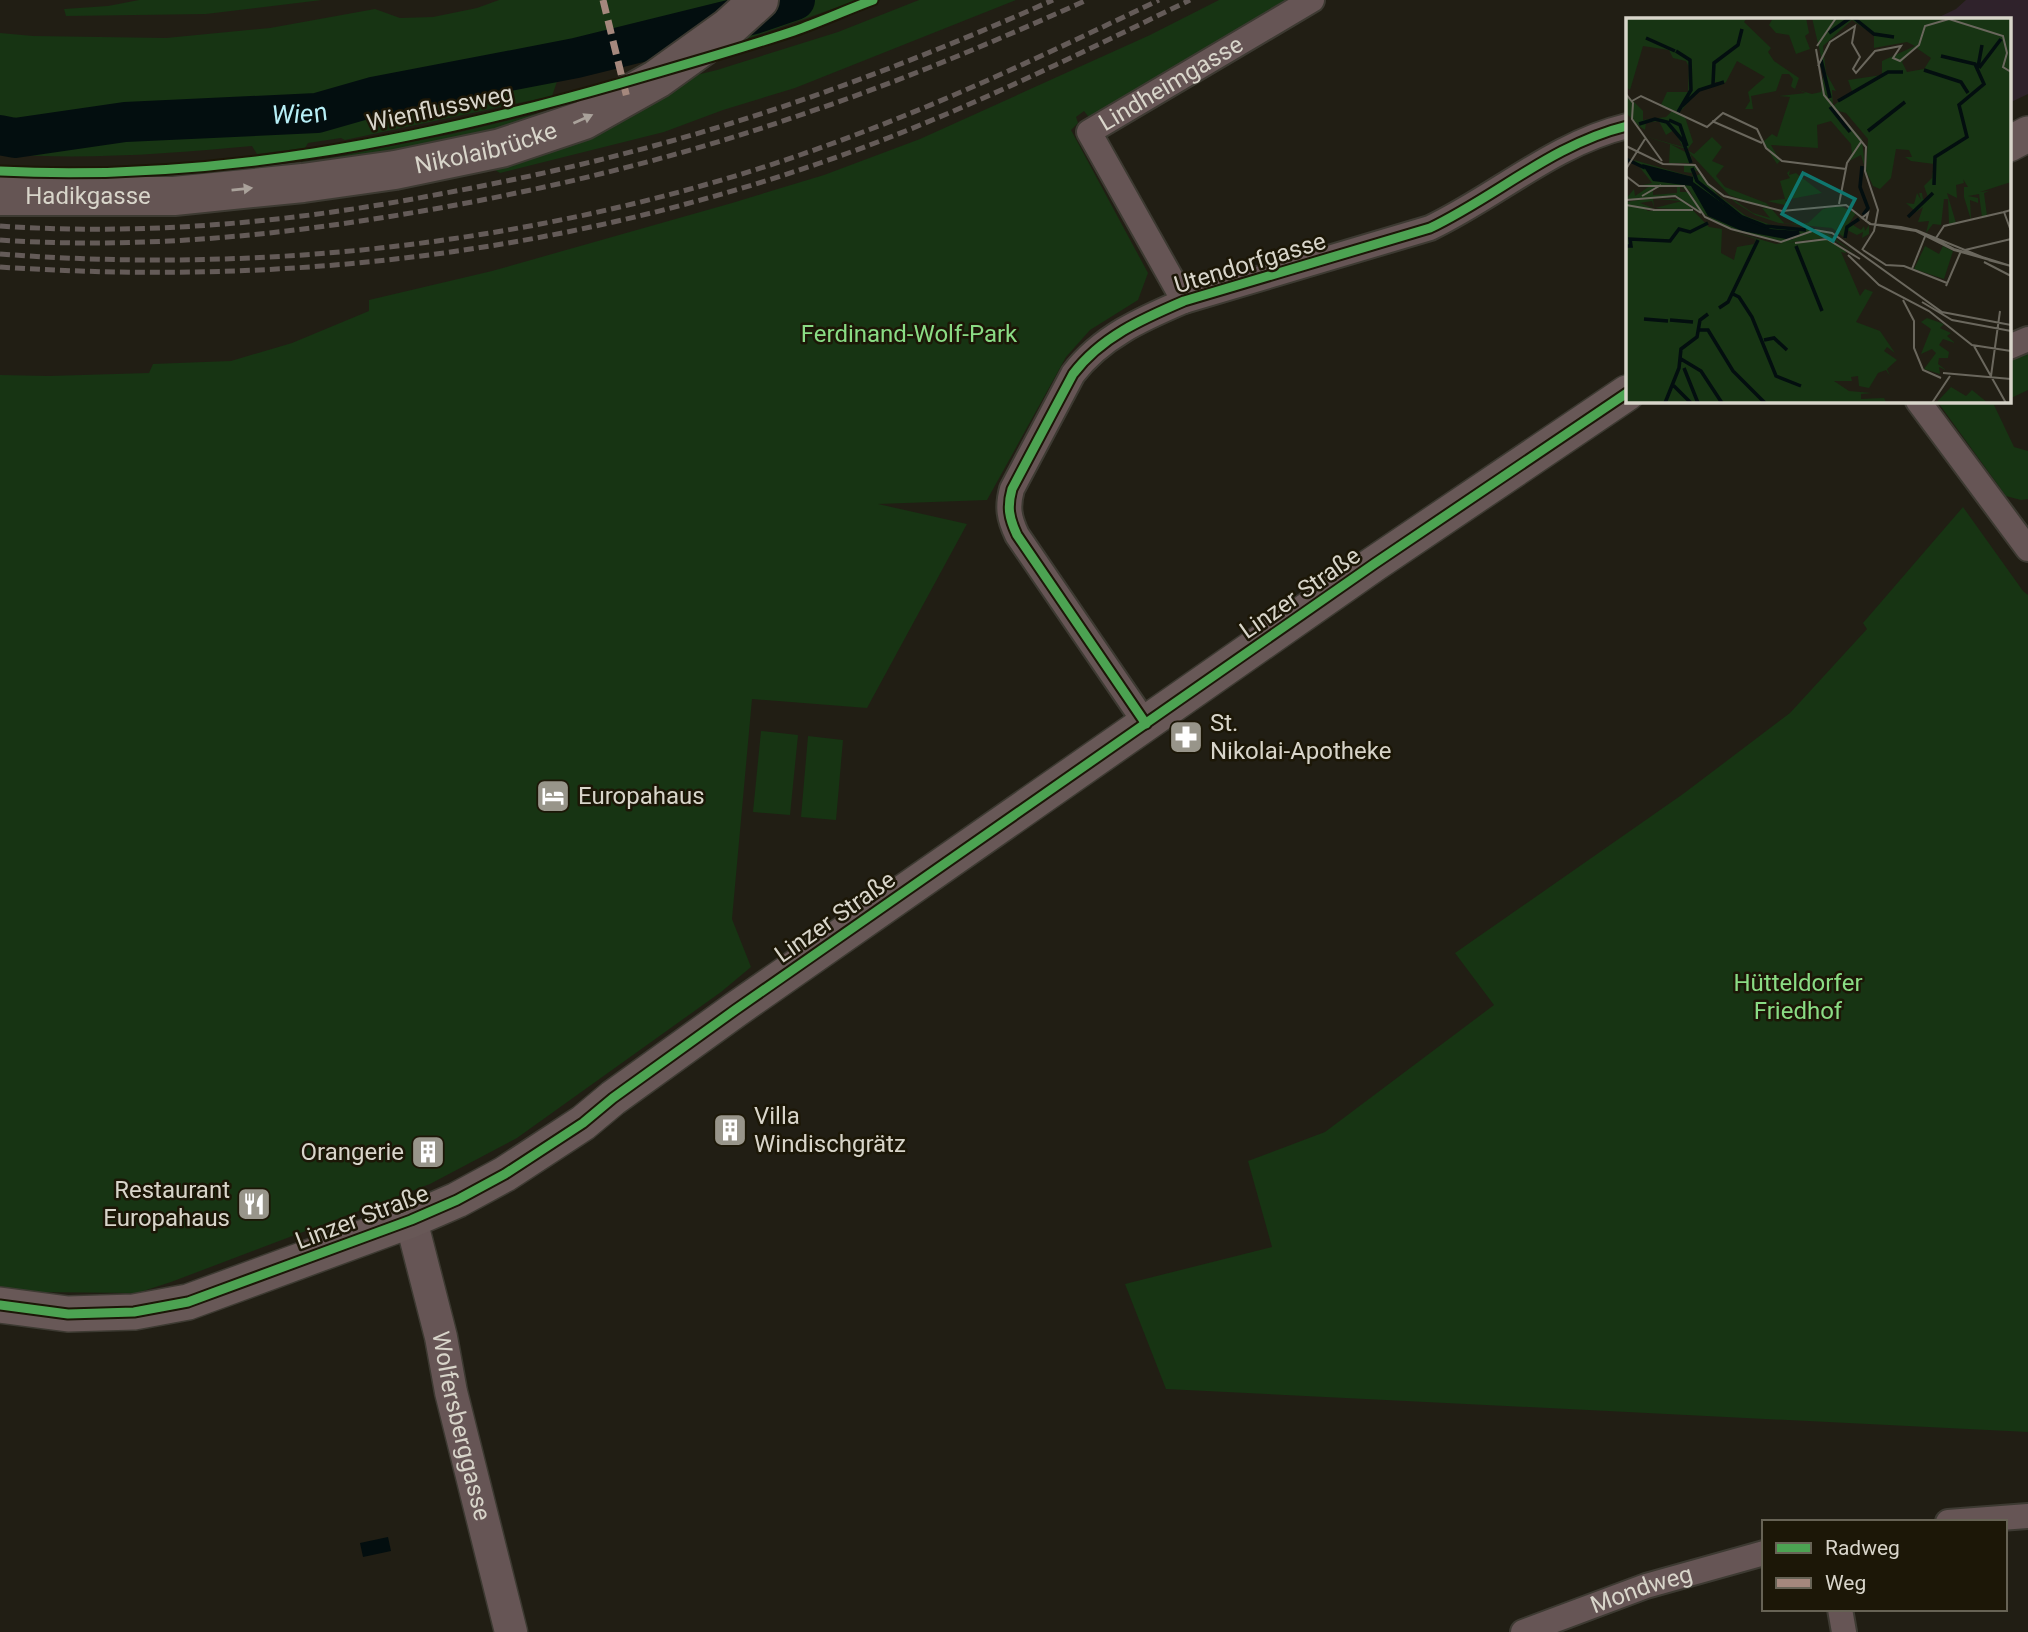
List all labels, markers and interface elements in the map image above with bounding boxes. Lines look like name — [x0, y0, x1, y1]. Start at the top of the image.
inset map — [1626, 18, 2010, 402]
street label: Lindheimgasse — [1094, 30, 1248, 137]
street label: Wienflussweg — [364, 79, 516, 137]
water label: Wien — [271, 96, 331, 130]
one-way arrow — [573, 113, 593, 125]
street label: Nikolaibrücke — [412, 116, 560, 180]
street label: Hadikgasse — [25, 182, 151, 210]
one-way arrow — [231, 183, 253, 194]
street label: Utendorfgasse — [1171, 227, 1329, 299]
park label: Ferdinand-Wolf-Park — [801, 320, 1018, 348]
street label: Linzer Straße — [1234, 541, 1366, 645]
place label: St. Nikolai-Apotheke — [1210, 709, 1391, 765]
pharmacy icon: St. Nikolai-Apotheke — [1167, 718, 1205, 756]
hotel icon: Europahaus — [534, 777, 572, 815]
place label: Europahaus — [578, 782, 705, 810]
street label: Linzer Straße — [769, 865, 901, 969]
park label: Hütteldorfer Friedhof — [1733, 969, 1863, 1025]
place label: Villa Windischgrätz — [754, 1102, 906, 1158]
building icon: Villa Windischgrätz — [711, 1111, 749, 1149]
building icon: Orangerie — [409, 1133, 447, 1171]
place label: Orangerie — [301, 1138, 404, 1166]
place label: Restaurant Europahaus — [103, 1176, 230, 1232]
street label: Linzer Straße — [291, 1179, 433, 1255]
restaurant icon: Restaurant Europahaus — [235, 1185, 273, 1223]
street label: Wolfersberggasse — [426, 1329, 497, 1524]
legend — [1762, 1520, 2007, 1611]
text: Radweg — [1825, 1536, 1900, 1560]
street label: Mondweg — [1587, 1560, 1696, 1619]
text: Weg — [1825, 1571, 1866, 1595]

